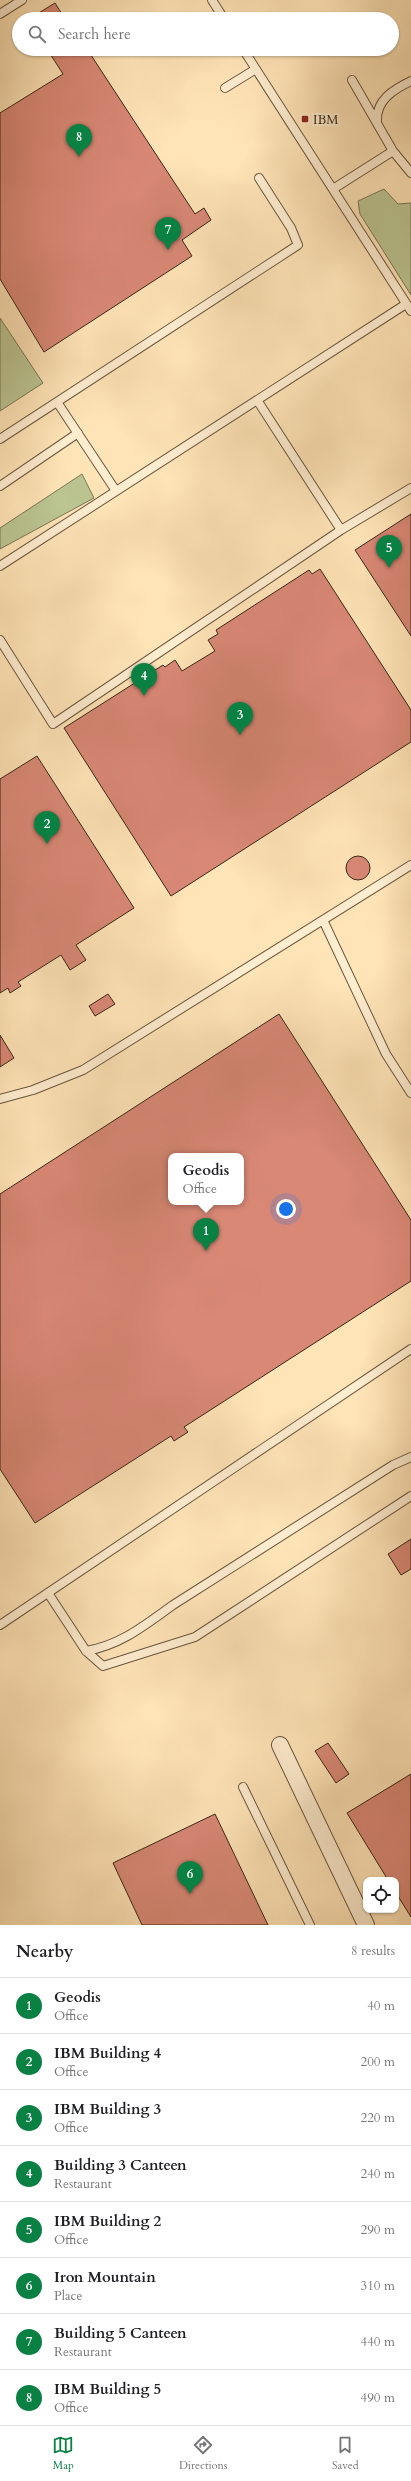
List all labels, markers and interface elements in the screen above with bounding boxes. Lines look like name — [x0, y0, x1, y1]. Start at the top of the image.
search box — [12, 12, 399, 56]
icon: search — [26, 23, 48, 45]
text: Search here — [58, 24, 131, 44]
place label: IBM — [313, 111, 339, 129]
marker: IBM — [300, 114, 310, 124]
pin: 8 — [66, 124, 92, 157]
pin: 7 — [155, 217, 181, 250]
pin: 5 — [376, 535, 402, 568]
pin: 4 — [131, 663, 157, 696]
pin: 3 — [227, 702, 253, 735]
pin: 2 — [34, 811, 60, 844]
popup — [168, 1153, 244, 1205]
text: Geodis — [183, 1160, 229, 1180]
text: Office — [183, 1180, 217, 1198]
your location — [276, 1199, 296, 1219]
pin: 1 — [193, 1218, 219, 1251]
pin: 6 — [177, 1861, 203, 1894]
map controls — [363, 1877, 399, 1913]
button: locate — [363, 1877, 399, 1913]
text: Nearby — [16, 1940, 73, 1963]
text: 8 results — [351, 1942, 395, 1960]
text: Geodis — [54, 1987, 101, 2007]
text: 1 — [26, 1997, 32, 2015]
text: 40 m — [367, 1997, 395, 2015]
text: Office — [54, 2007, 88, 2025]
text: IBM Building 4 — [54, 2043, 161, 2063]
text: 2 — [26, 2053, 32, 2071]
text: 200 m — [361, 2053, 395, 2071]
text: Office — [54, 2063, 88, 2081]
text: IBM Building 3 — [54, 2099, 161, 2119]
text: 3 — [26, 2109, 32, 2127]
text: 220 m — [361, 2109, 395, 2127]
text: Office — [54, 2119, 88, 2137]
text: Building 3 Canteen — [54, 2155, 187, 2175]
text: 4 — [26, 2165, 32, 2183]
text: 240 m — [361, 2165, 395, 2183]
text: Restaurant — [54, 2175, 112, 2193]
text: IBM Building 2 — [54, 2211, 161, 2231]
text: 5 — [26, 2221, 32, 2239]
text: 290 m — [361, 2221, 395, 2239]
text: Office — [54, 2231, 88, 2249]
text: Iron Mountain — [54, 2267, 156, 2287]
text: 6 — [26, 2277, 32, 2295]
text: 310 m — [361, 2277, 395, 2295]
text: Place — [54, 2287, 82, 2305]
text: Building 5 Canteen — [54, 2323, 187, 2343]
text: 7 — [26, 2333, 32, 2351]
text: 440 m — [361, 2333, 395, 2351]
text: Restaurant — [54, 2343, 112, 2361]
text: IBM Building 5 — [54, 2379, 161, 2399]
text: 8 — [26, 2389, 32, 2407]
text: 490 m — [361, 2389, 395, 2407]
text: Office — [54, 2399, 88, 2417]
tab: Map — [52, 2434, 74, 2473]
tab: Directions — [179, 2434, 227, 2473]
tab: Saved — [332, 2434, 359, 2473]

